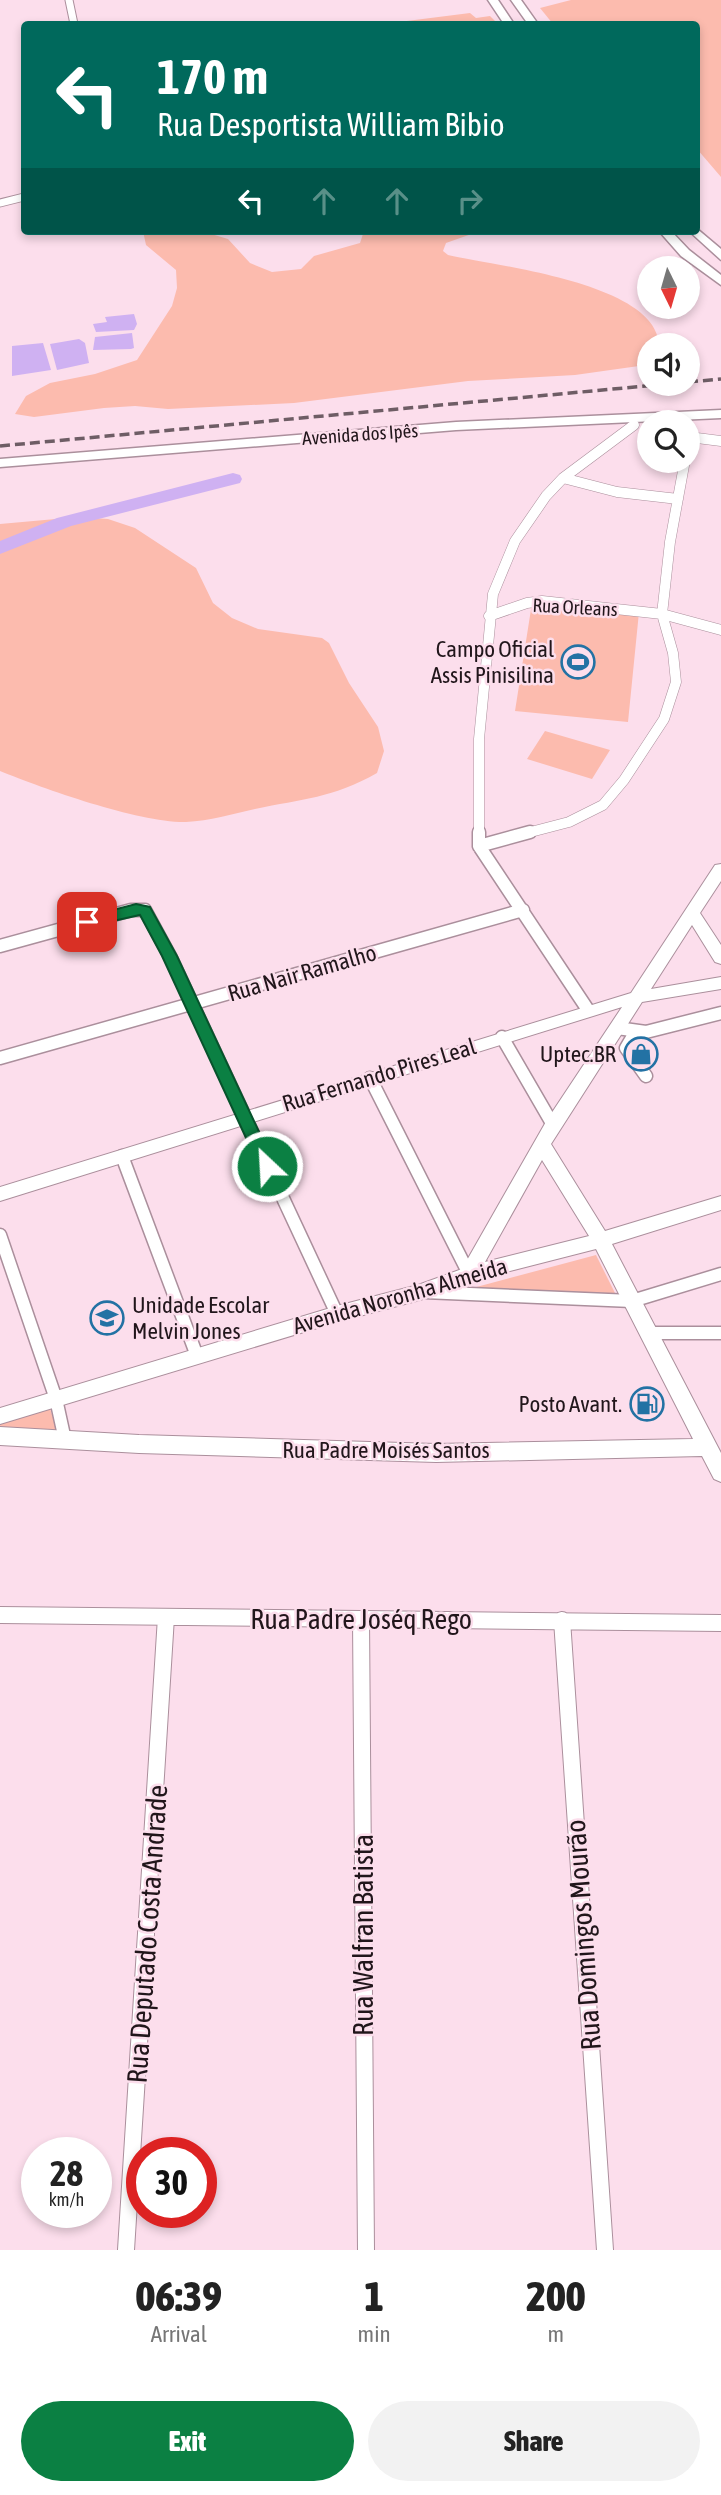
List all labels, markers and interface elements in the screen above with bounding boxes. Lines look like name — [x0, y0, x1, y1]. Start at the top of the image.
text: 170 m — [157, 48, 268, 104]
icon: left — [42, 49, 133, 140]
text: Rua Desportista William Bibio — [157, 106, 504, 143]
icon: left — [232, 182, 270, 220]
icon: ahead — [305, 182, 343, 220]
icon: ahead — [378, 182, 416, 220]
icon: right — [451, 182, 489, 220]
north arrow — [637, 256, 700, 318]
map controls — [637, 256, 700, 473]
button: sound — [637, 333, 700, 396]
button: search — [637, 410, 700, 473]
street label: Avenida dos Ipês — [301, 419, 419, 449]
street label: Rua Orleans — [532, 594, 618, 620]
place label: Campo Oficial Assis Pinisilina — [431, 636, 554, 688]
sports icon: Campo Oficial Assis Pinisilina — [559, 643, 597, 681]
pin — [57, 892, 117, 952]
icon: arrive — [68, 903, 106, 941]
street label: Rua Nair Ramalho — [225, 939, 379, 1007]
street label: Rua Fernando Pires Leal — [279, 1033, 479, 1117]
shop icon: Uptec.BR — [622, 1035, 660, 1073]
place label: Uptec.BR — [540, 1041, 616, 1067]
position arrow — [230, 1129, 304, 1203]
street label: Avenida Noronha Almeida — [290, 1253, 510, 1339]
place label: Unidade Escolar Melvin Jones — [132, 1292, 270, 1344]
school or university icon: Unidade Escolar Melvin Jones — [88, 1299, 126, 1337]
fuel station icon: Posto Avant. — [628, 1385, 666, 1423]
place label: Posto Avant. — [519, 1391, 622, 1417]
street label: Rua Padre Moisés Santos — [282, 1437, 490, 1463]
street label: Rua Padre Joséq Rego — [250, 1603, 472, 1635]
street label: Rua Deputado Costa Andrade — [121, 1784, 173, 2084]
street label: Rua Domingos Mourão — [559, 1819, 607, 2051]
street label: Rua Walfran Batista — [347, 1834, 379, 2036]
speed limit sign: 30 — [126, 2137, 217, 2228]
text: 28 — [50, 2153, 83, 2193]
text: km/h — [49, 2189, 84, 2210]
text: 06:39 — [136, 2272, 222, 2320]
text: 1 — [364, 2272, 384, 2320]
text: 200 — [526, 2272, 585, 2320]
text: Arrival — [151, 2321, 207, 2347]
text: min — [358, 2321, 391, 2347]
text: m — [548, 2321, 564, 2347]
button: Exit — [21, 2401, 354, 2481]
button: Share — [368, 2401, 700, 2481]

